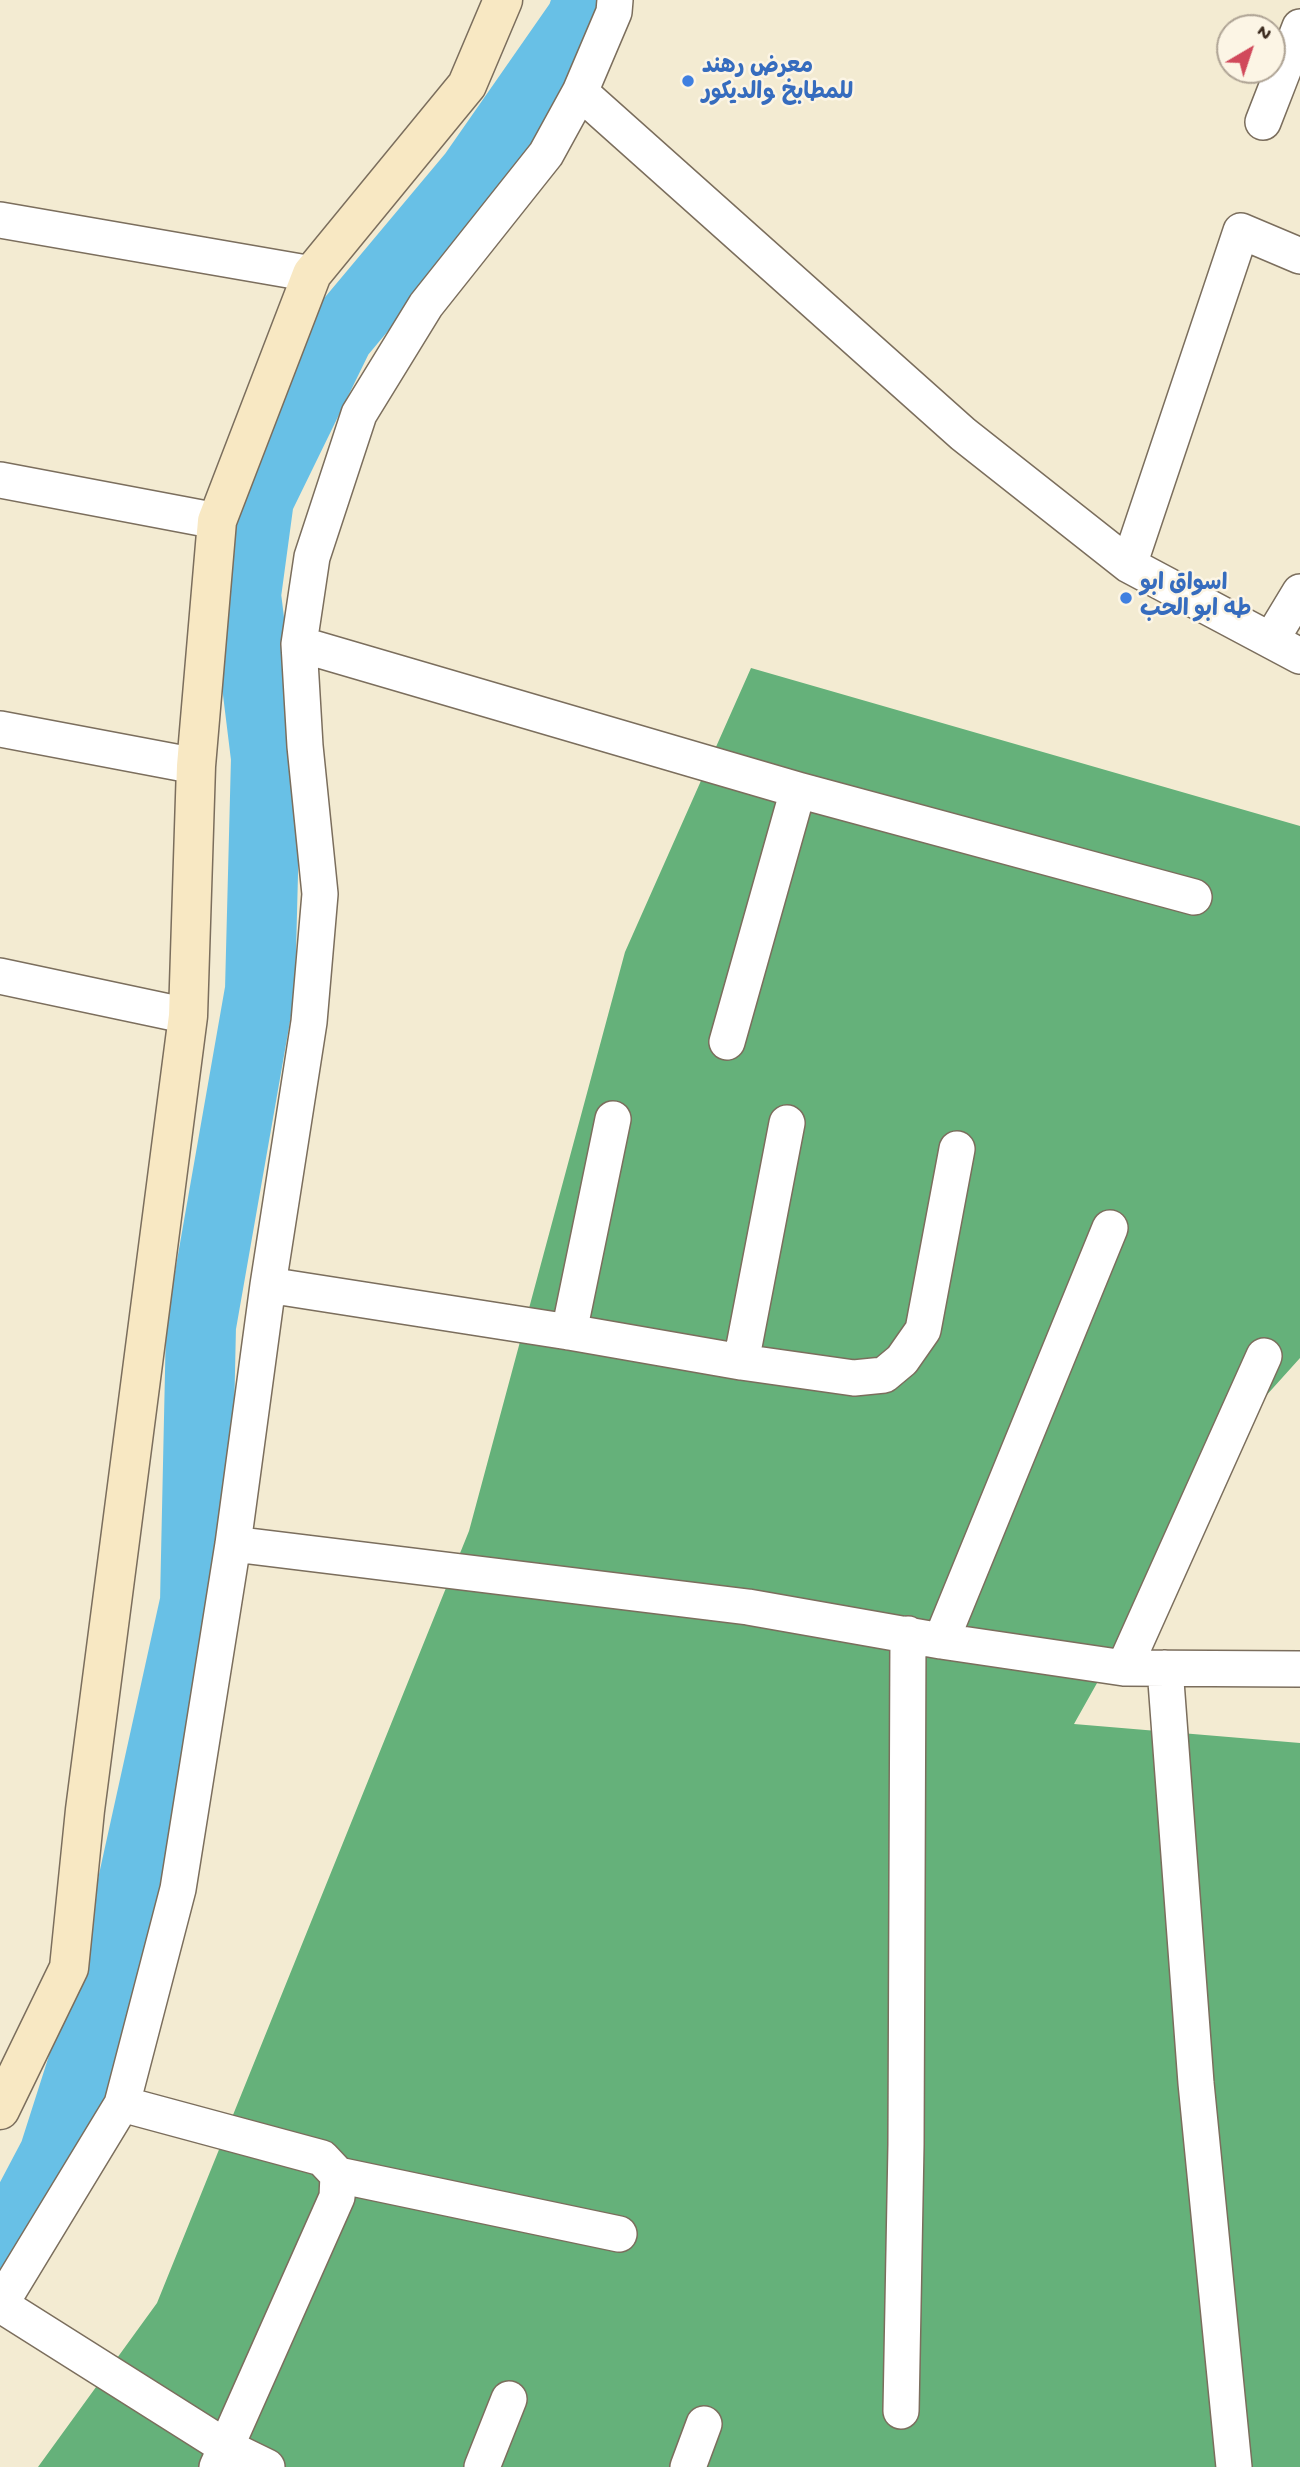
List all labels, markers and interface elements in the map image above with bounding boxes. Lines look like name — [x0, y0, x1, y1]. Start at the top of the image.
north arrow — [1216, 14, 1286, 84]
text: N — [1251, 21, 1275, 47]
place label: معرض رهند للمطابخ والديكور — [702, 54, 853, 108]
marker: معرض رهند للمطابخ والديكور — [680, 73, 696, 89]
place label: اسواق ابو طه ابو الحب — [1140, 571, 1251, 625]
marker: اسواق ابو طه ابو الحب — [1118, 590, 1134, 606]

